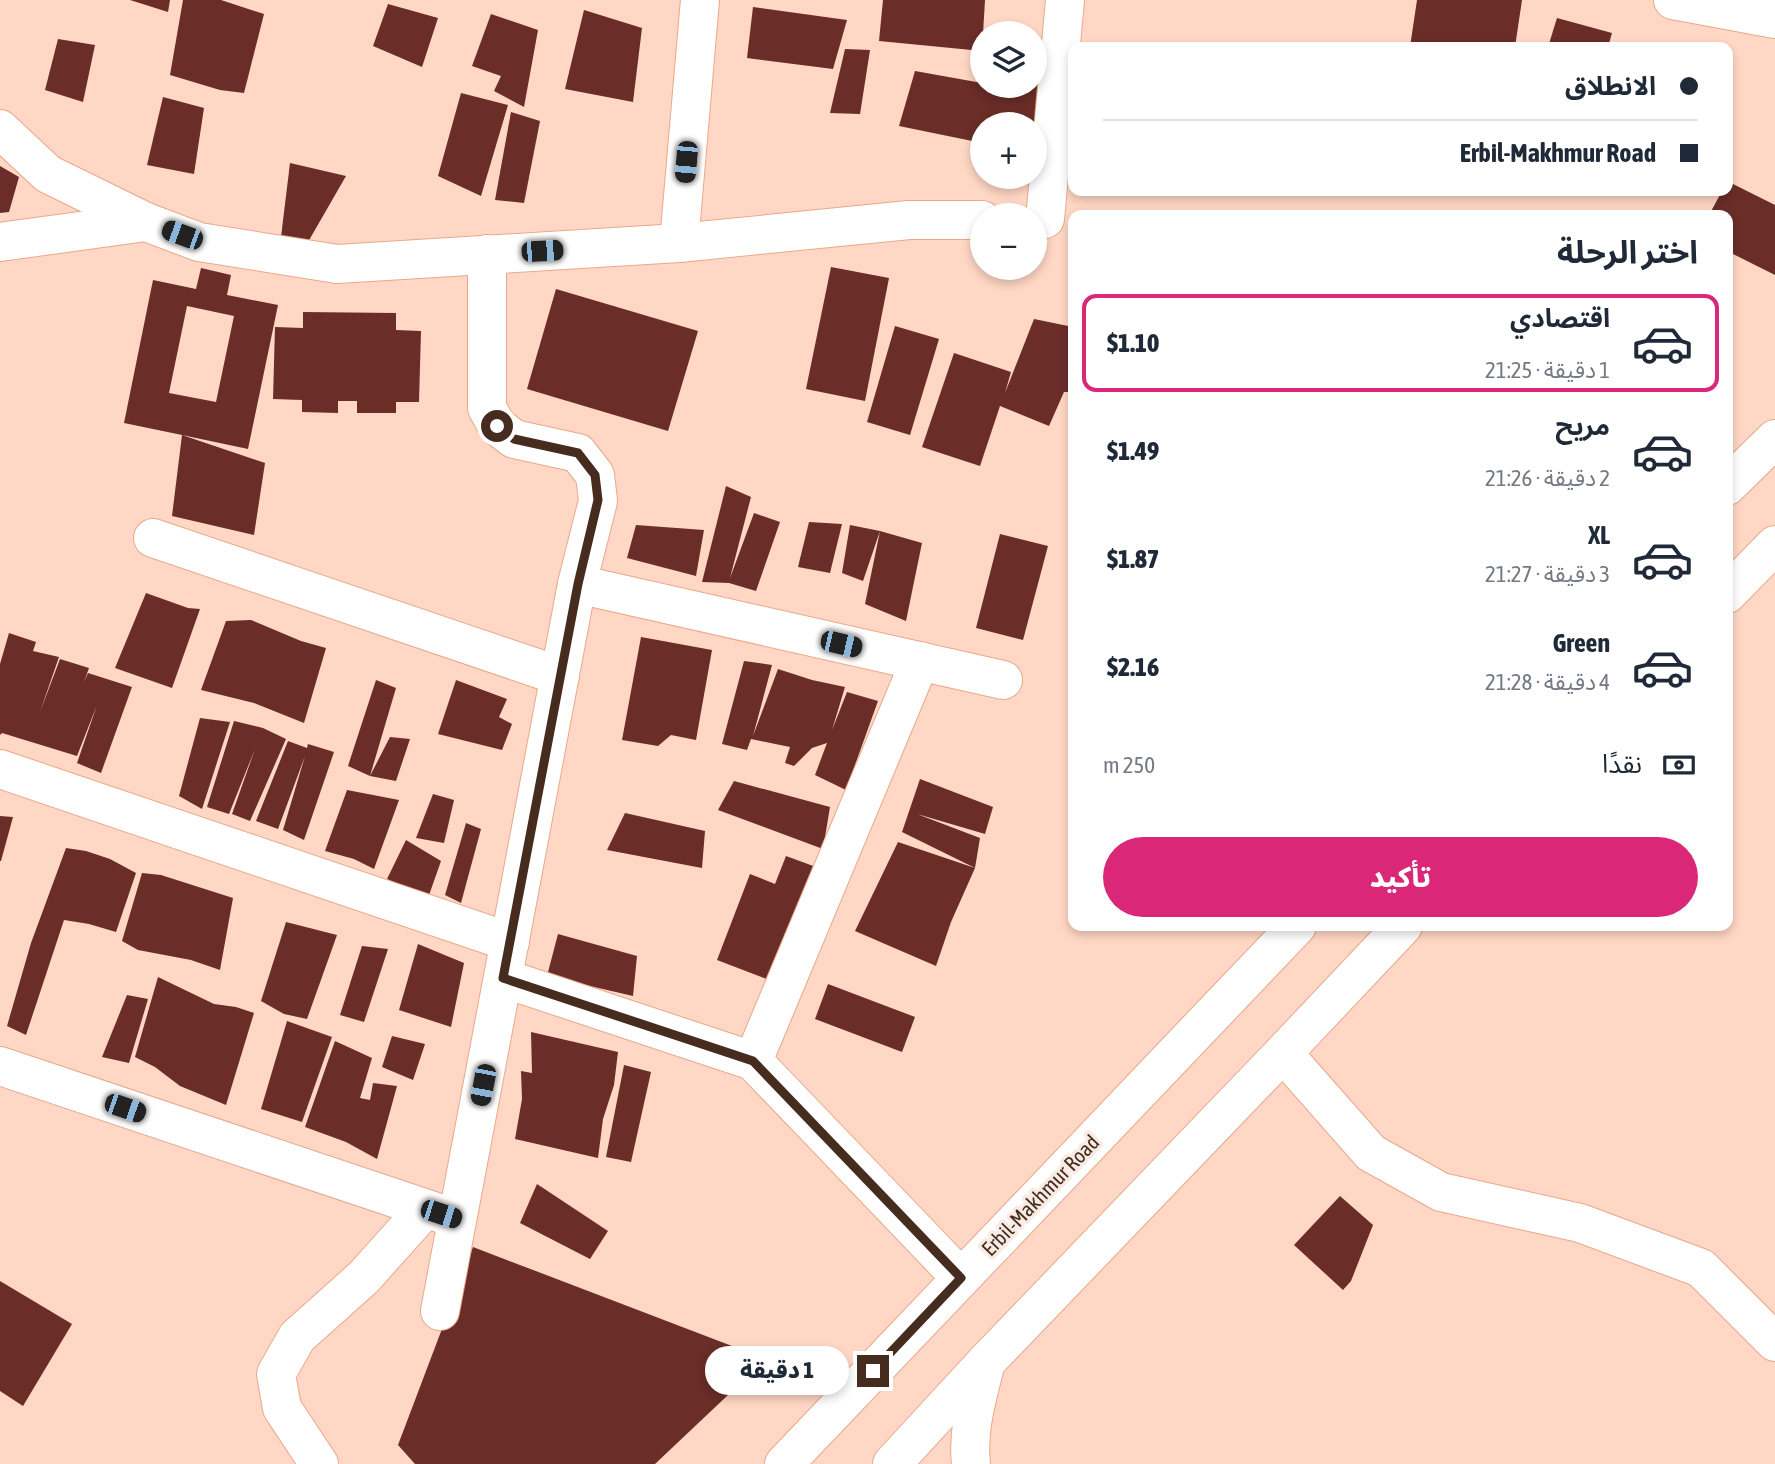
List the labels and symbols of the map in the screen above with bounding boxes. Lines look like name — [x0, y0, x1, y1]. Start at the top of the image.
car — [674, 140, 699, 184]
car — [159, 218, 206, 252]
car — [521, 239, 564, 263]
route start — [481, 410, 513, 442]
car — [819, 629, 864, 659]
car — [469, 1062, 498, 1108]
car — [102, 1091, 149, 1125]
street label: Erbil-Makhmur Road — [976, 1130, 1104, 1260]
car — [418, 1198, 465, 1230]
callout: 1 دقيقة — [705, 1346, 848, 1396]
route end — [857, 1355, 889, 1387]

